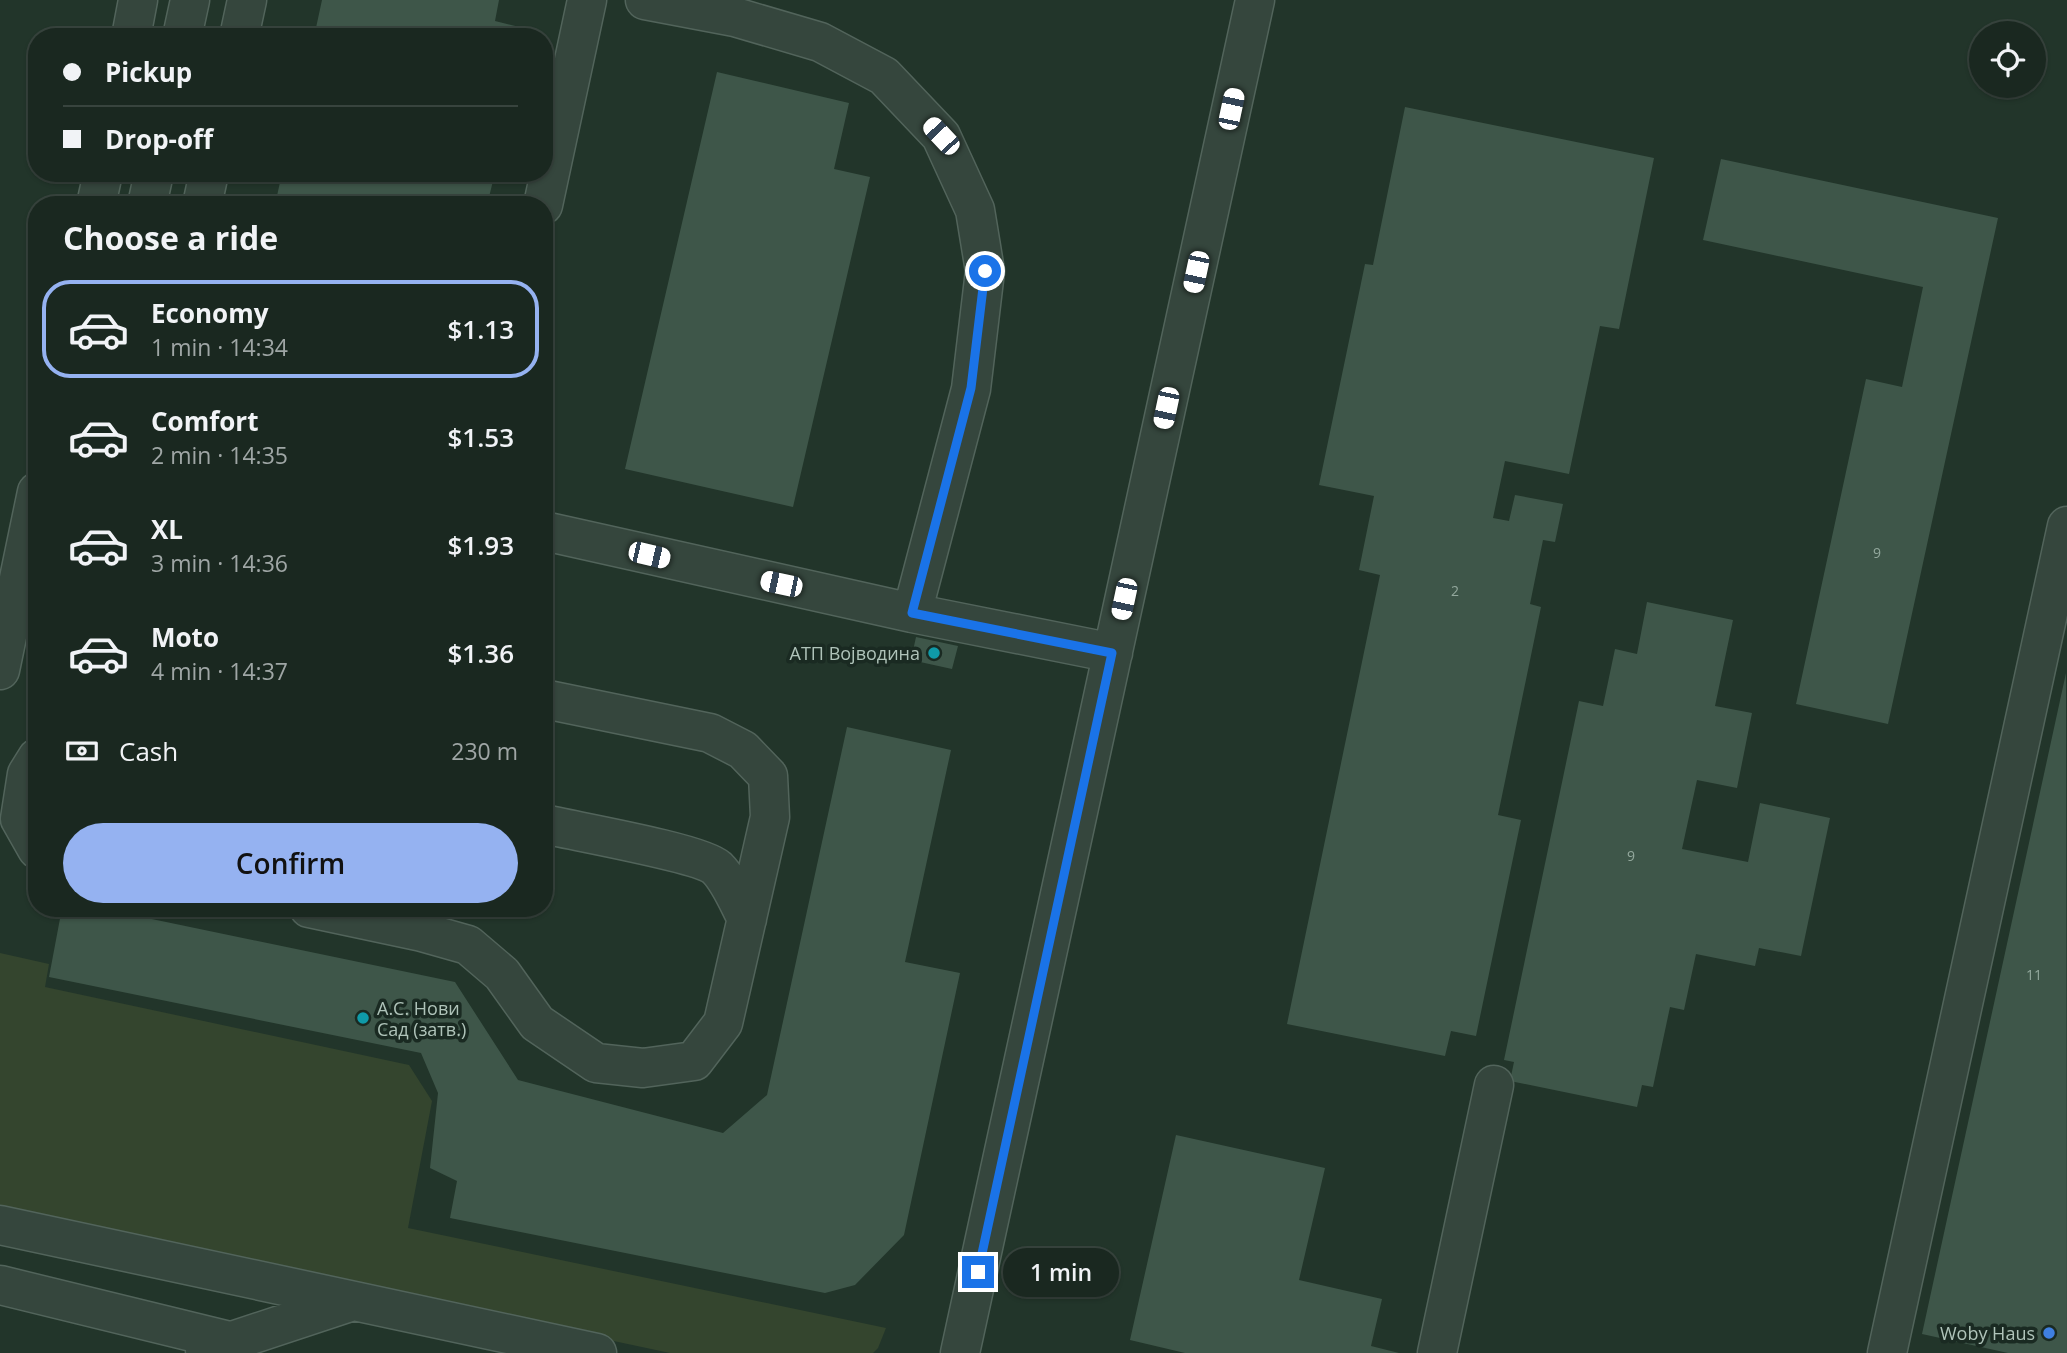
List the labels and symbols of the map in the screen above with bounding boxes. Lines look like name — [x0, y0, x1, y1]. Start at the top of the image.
car — [1217, 86, 1246, 132]
car — [919, 113, 964, 159]
car — [1182, 249, 1211, 295]
route start — [969, 255, 1001, 287]
car — [1152, 385, 1181, 431]
car — [627, 540, 672, 570]
house number: 9 — [1873, 543, 1881, 562]
car — [759, 569, 804, 599]
car — [1110, 576, 1139, 622]
house number: 2 — [1451, 581, 1459, 600]
place label: АТП Војводина — [790, 641, 920, 665]
marker: АТП Војводина — [926, 645, 942, 661]
house number: 9 — [1627, 846, 1635, 865]
house number: 11 — [2026, 965, 2042, 984]
place label: А.С. Нови Сад (затв.) — [377, 996, 466, 1041]
marker: А.С. Нови Сад (затв.) — [355, 1010, 371, 1026]
callout: 1 min — [1002, 1248, 1118, 1296]
route end — [962, 1256, 994, 1288]
place label: Woby Haus — [1940, 1321, 2035, 1345]
marker: Woby Haus — [2041, 1325, 2057, 1341]

